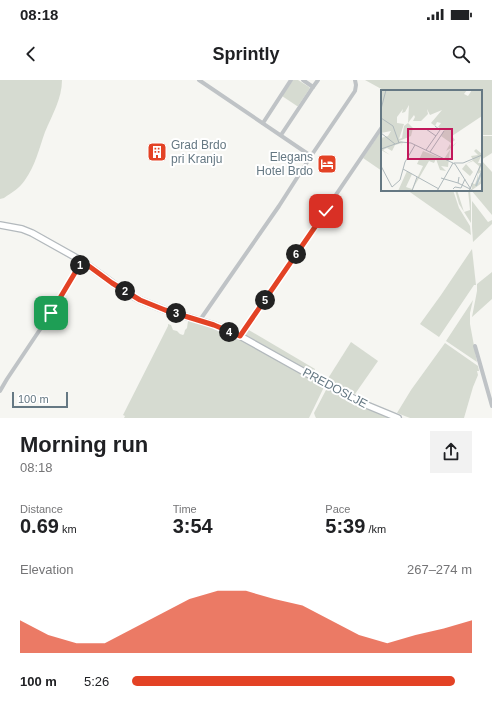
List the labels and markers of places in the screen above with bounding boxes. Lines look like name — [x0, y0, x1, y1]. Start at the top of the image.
place label: Grad Brdo pri Kranju — [171, 138, 227, 166]
building icon: Grad Brdo pri Kranju — [146, 141, 168, 163]
place label: Elegans Hotel Brdo — [256, 150, 313, 178]
hotel icon: Elegans Hotel Brdo — [316, 153, 338, 175]
pin — [309, 194, 343, 228]
pin: 6 — [286, 244, 306, 264]
pin: 1 — [70, 255, 90, 275]
pin: 2 — [115, 281, 135, 301]
pin: 5 — [255, 290, 275, 310]
pin — [34, 296, 68, 330]
pin: 3 — [166, 303, 186, 323]
pin: 4 — [219, 322, 239, 342]

